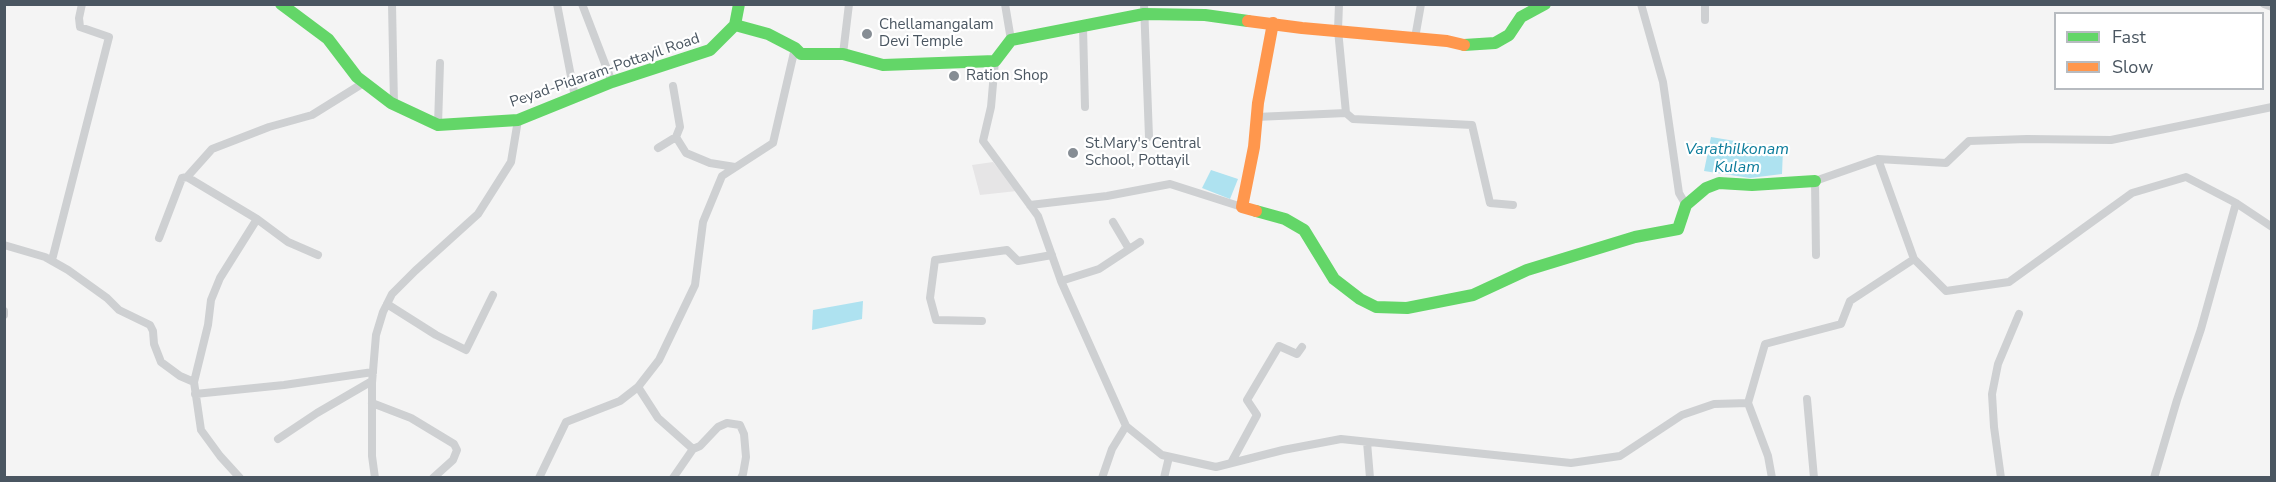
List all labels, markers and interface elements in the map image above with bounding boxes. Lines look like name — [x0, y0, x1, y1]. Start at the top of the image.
legend — [2054, 12, 2264, 90]
place label: Chellamangalam Devi Temple — [879, 16, 994, 51]
text: Fast — [2112, 25, 2146, 49]
marker: Chellamangalam Devi Temple — [860, 27, 874, 41]
street label: Peyad-Pidaram-Pottayil Road — [508, 30, 702, 112]
text: Slow — [2112, 55, 2153, 79]
place label: Ration Shop — [966, 67, 1048, 85]
marker: Ration Shop — [947, 69, 961, 83]
place label: St.Mary's Central School, Pottayil — [1085, 135, 1201, 170]
water label: Varathilkonam Kulam — [1685, 140, 1789, 178]
marker: St.Mary's Central School, Pottayil — [1066, 146, 1080, 160]

